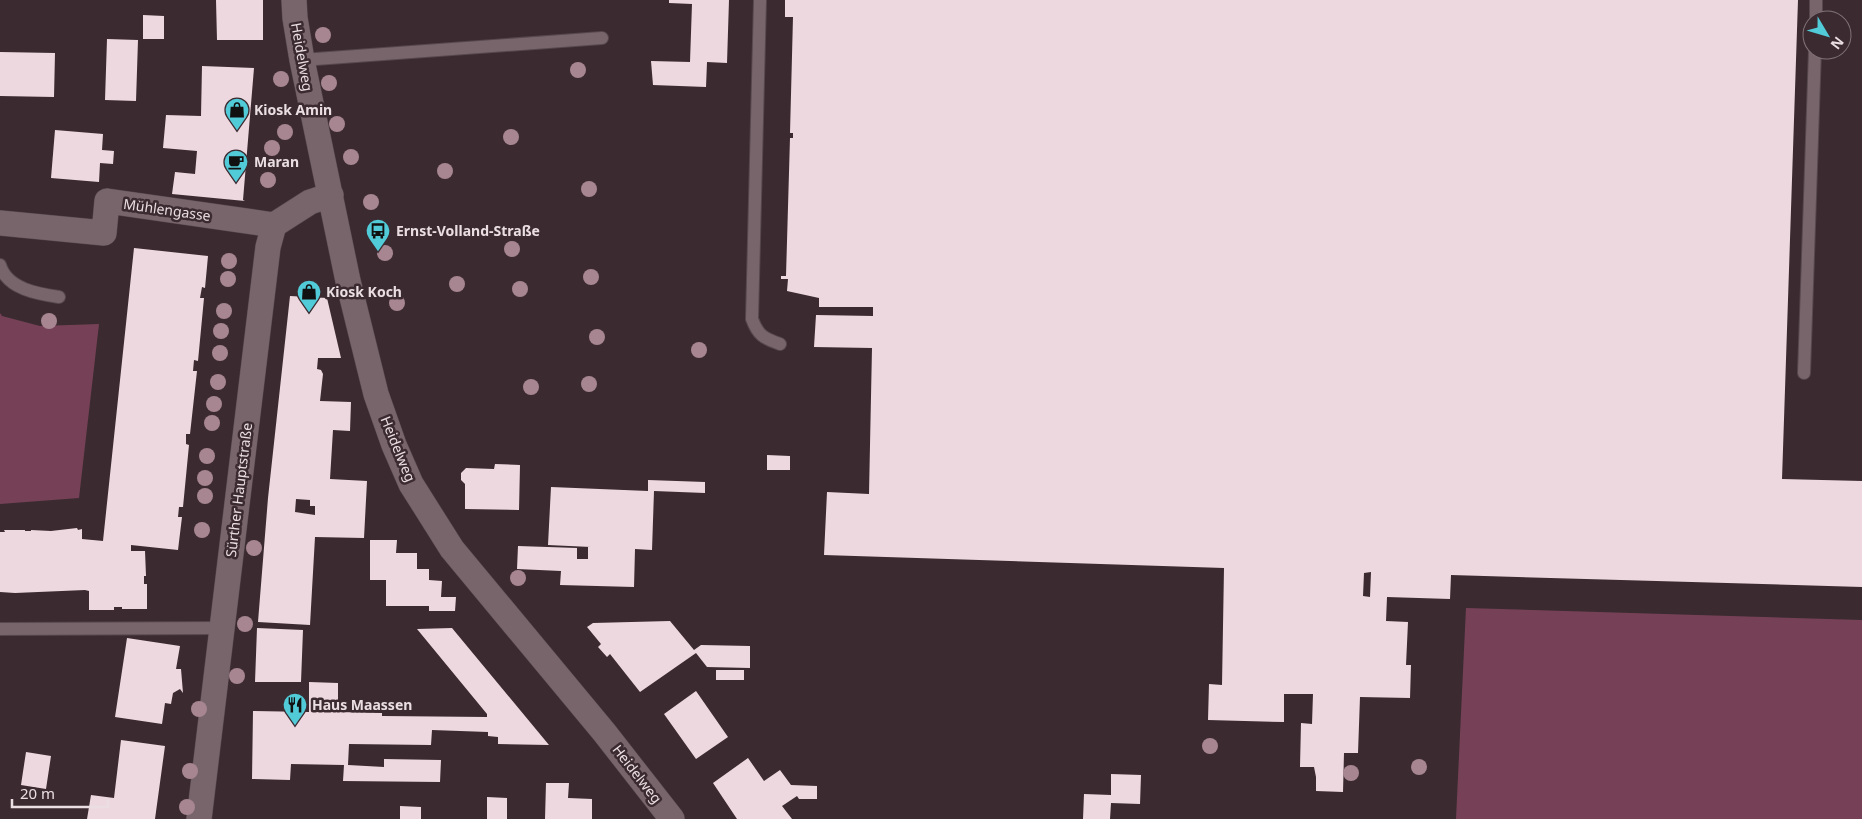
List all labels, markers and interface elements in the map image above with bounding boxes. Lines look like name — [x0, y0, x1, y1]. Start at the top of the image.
north arrow — [1802, 10, 1852, 60]
street label: Heidelweg — [287, 21, 318, 93]
text: N — [1827, 33, 1849, 54]
shop icon: Kiosk Amin — [224, 97, 250, 131]
place label: Kiosk Amin — [254, 100, 332, 119]
cafe icon: Maran — [223, 149, 249, 183]
place label: Maran — [254, 152, 299, 171]
street label: Mühlengasse — [122, 194, 212, 225]
bus stop icon: Ernst-Volland-Straße — [365, 218, 391, 252]
place label: Ernst-Volland-Straße — [396, 221, 540, 240]
shop icon: Kiosk Koch — [296, 279, 322, 313]
place label: Kiosk Koch — [326, 282, 402, 301]
street label: Heidelweg — [377, 413, 420, 485]
street label: Sürther Hauptstraße — [221, 421, 256, 558]
restaurant icon: Haus Maassen — [282, 692, 308, 726]
place label: Haus Maassen — [312, 695, 412, 714]
street label: Heidelweg — [609, 740, 666, 807]
scale bar — [12, 776, 109, 808]
text: 20 m — [20, 783, 55, 803]

